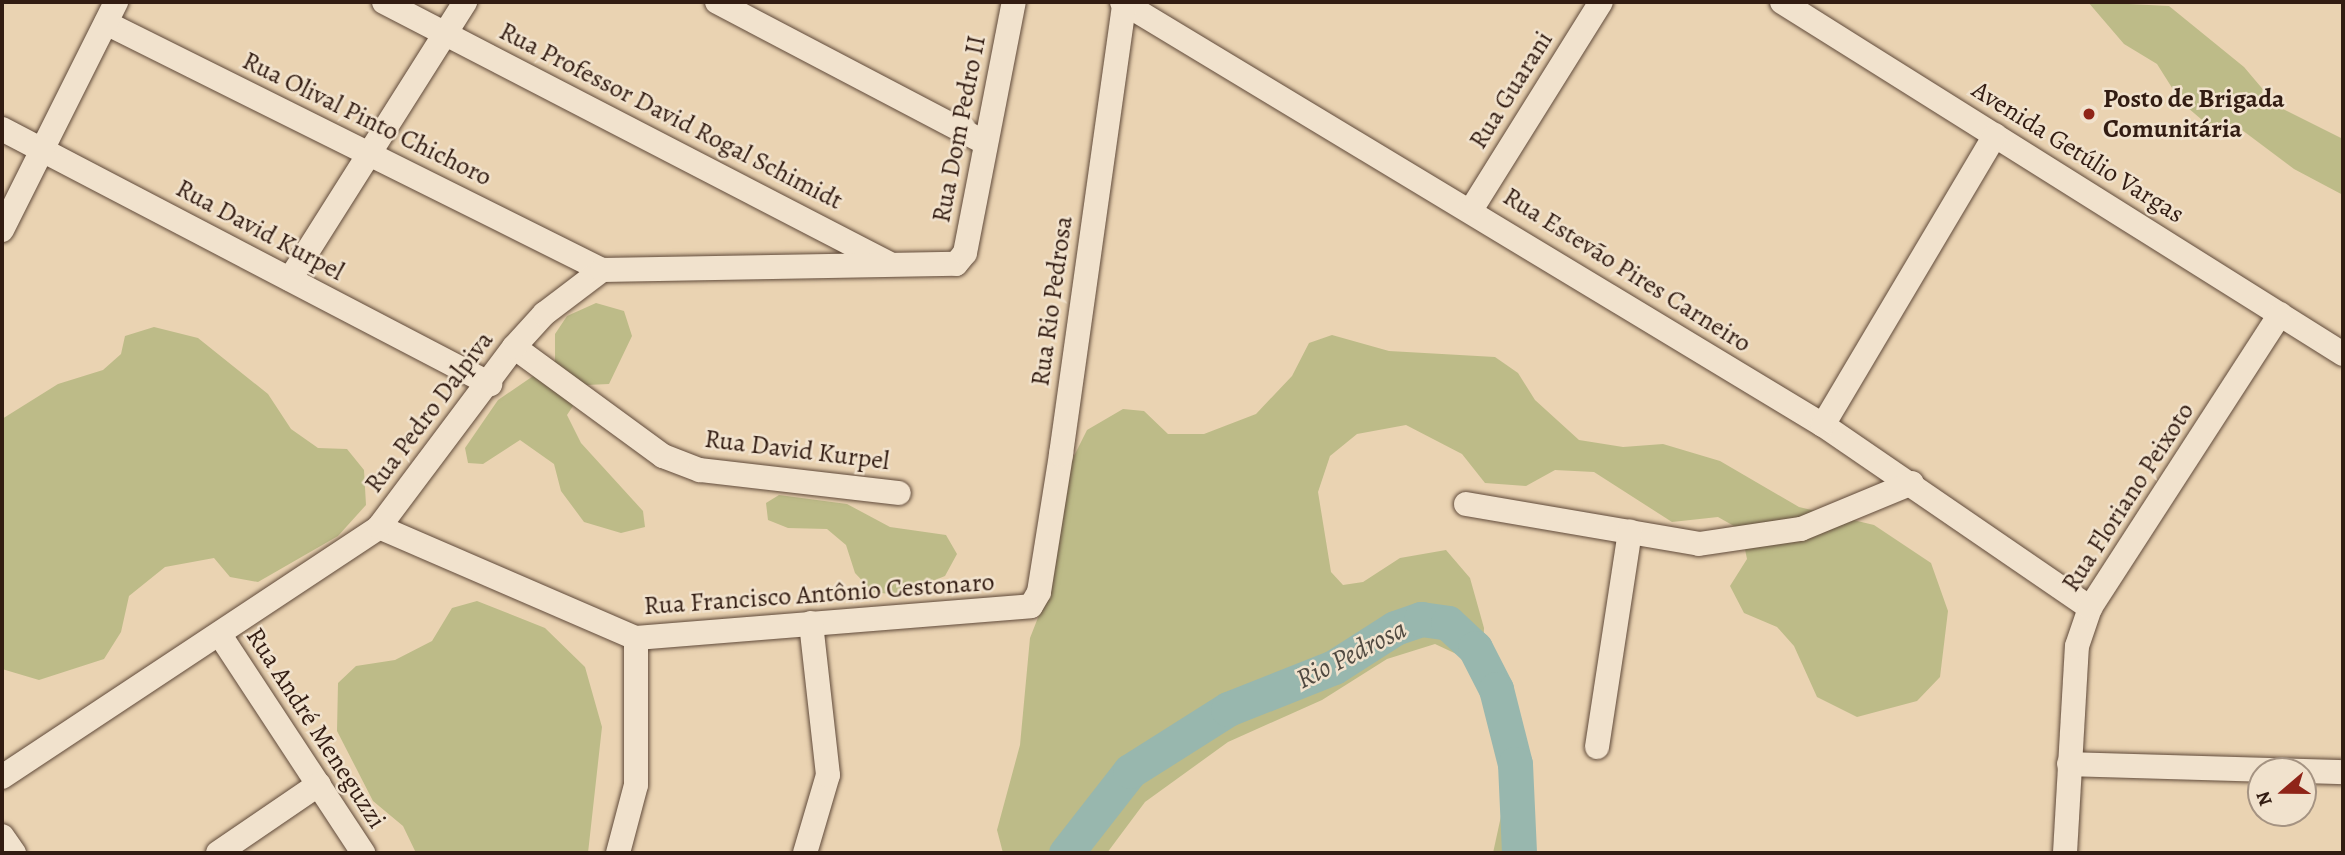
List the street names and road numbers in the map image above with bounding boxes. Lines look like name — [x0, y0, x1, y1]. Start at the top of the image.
street label: Rua Professor David Rogal Schimidt — [494, 16, 848, 216]
street label: Rua Guarani — [1463, 25, 1559, 155]
street label: Rua Dom Pedro II — [926, 33, 992, 225]
street label: Rua Olival Pinto Chichoro — [237, 45, 497, 193]
street label: Avenida Getúlio Vargas — [1966, 74, 2190, 230]
street label: Rua David Kurpel — [171, 173, 349, 287]
street label: Rua Estevão Pires Carneiro — [1497, 181, 1757, 359]
street label: Rua Rio Pedrosa — [1025, 214, 1079, 388]
street label: Rua Pedro Dalpiva — [358, 325, 500, 499]
street label: Rua Floriano Peixoto — [2055, 397, 2201, 597]
street label: Rua David Kurpel — [703, 423, 891, 477]
street label: Rua Francisco Antônio Cestonaro — [643, 566, 995, 622]
street label: Rua André Meneguzzi — [239, 622, 393, 834]

